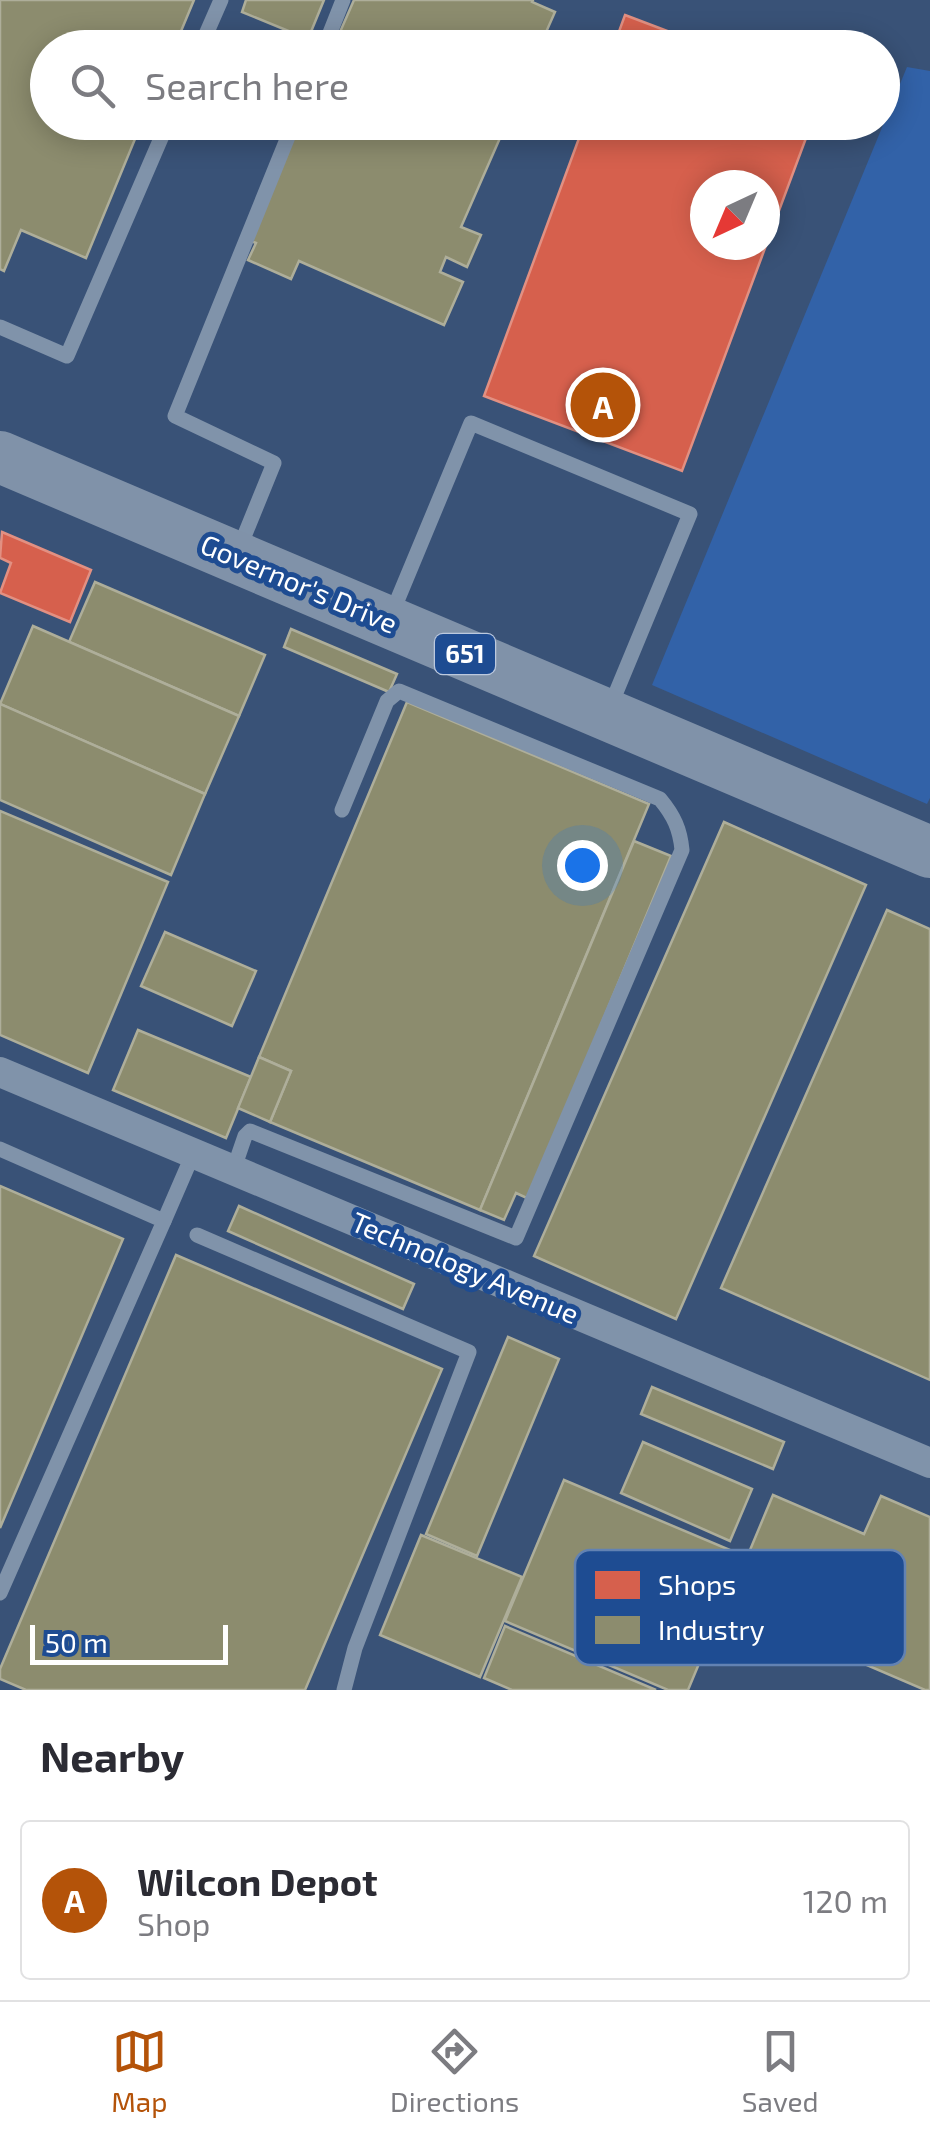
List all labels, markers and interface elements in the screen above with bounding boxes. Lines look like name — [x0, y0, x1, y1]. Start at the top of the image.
search box — [30, 30, 900, 140]
icon: search — [65, 58, 120, 113]
text: Search here — [145, 62, 349, 108]
north arrow — [690, 170, 780, 260]
pin: A — [570, 368, 636, 442]
street label: Governor's Drive — [196, 526, 403, 640]
road number: 651 — [435, 634, 495, 674]
your location — [557, 840, 608, 891]
street label: Technology Avenue — [347, 1204, 584, 1330]
legend — [575, 1550, 905, 1665]
text: Shops — [658, 1567, 736, 1601]
text: Industry — [658, 1612, 765, 1646]
scale bar — [30, 1620, 228, 1664]
text: 50 m — [45, 1625, 108, 1659]
text: Nearby — [40, 1730, 184, 1780]
text: Wilcon Depot — [137, 1858, 378, 1904]
text: A — [64, 1881, 85, 1919]
text: 120 m — [803, 1881, 888, 1919]
text: Shop — [137, 1904, 210, 1942]
tab: Map — [111, 2024, 167, 2118]
tab: Directions — [390, 2024, 519, 2118]
tab: Saved — [742, 2024, 819, 2118]

